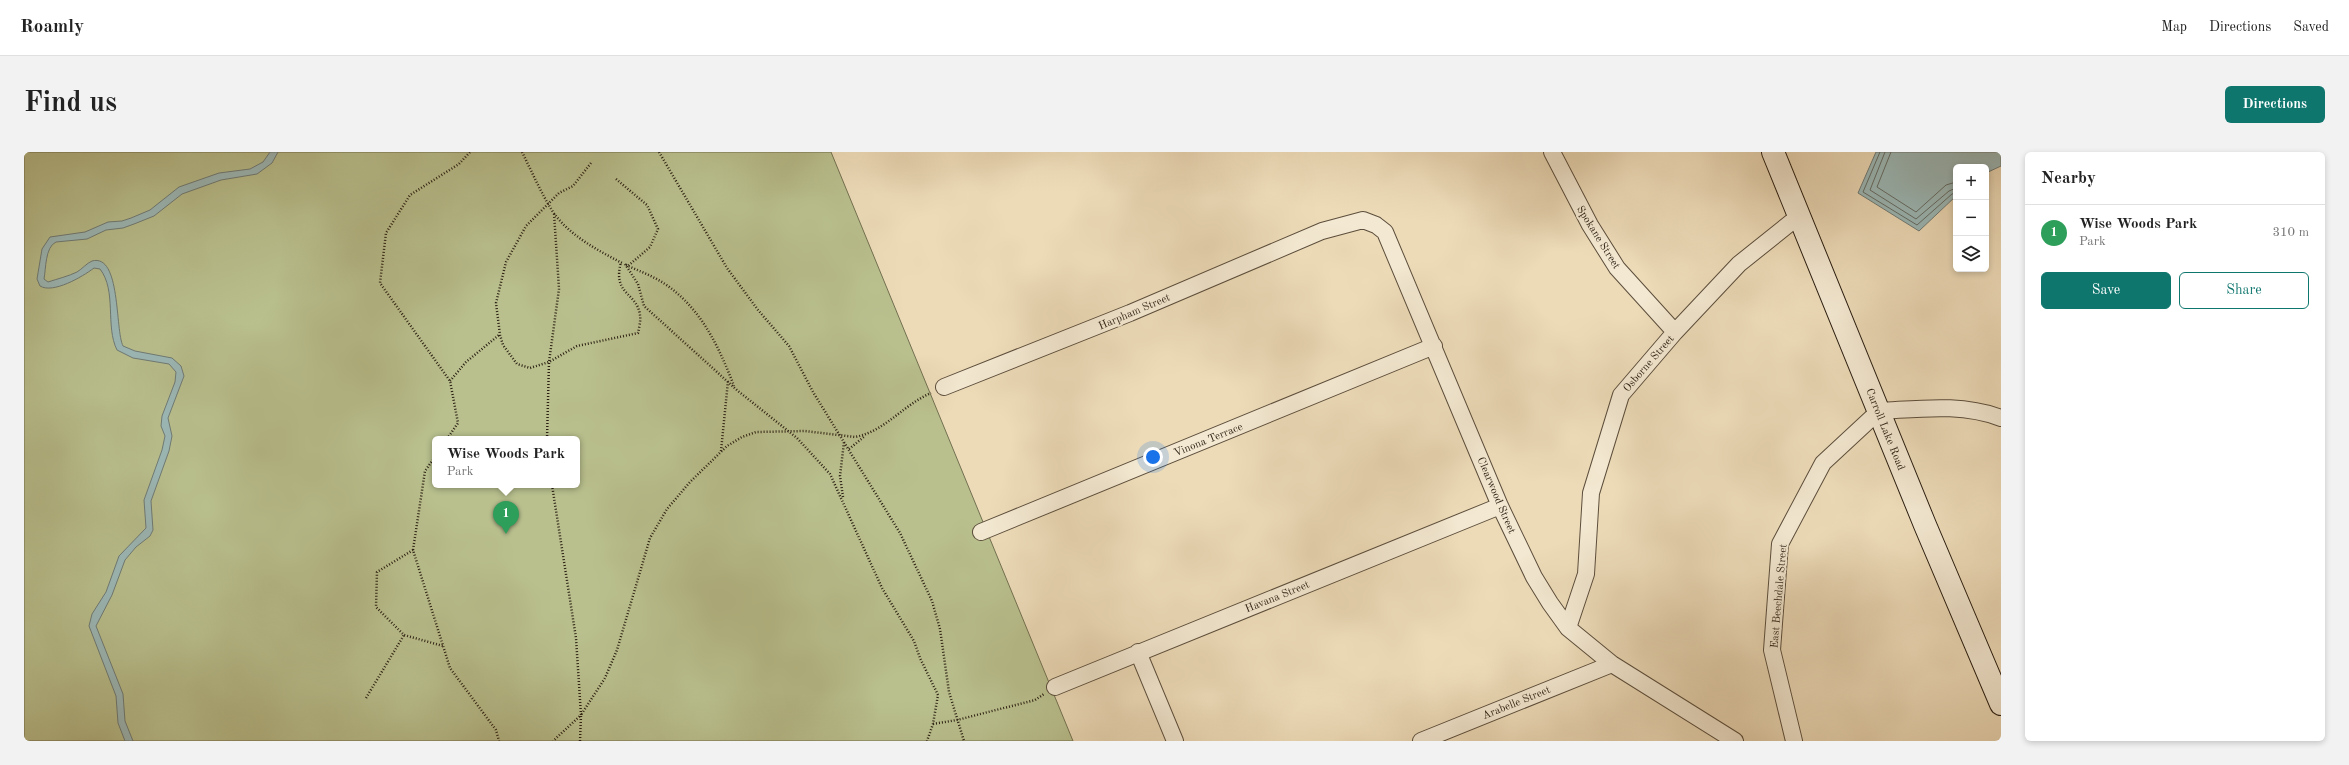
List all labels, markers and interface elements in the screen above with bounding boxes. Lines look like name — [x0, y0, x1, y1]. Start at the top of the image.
text: Roamly — [20, 18, 84, 37]
text: Map — [2161, 20, 2187, 34]
text: Directions — [2209, 20, 2271, 34]
text: Saved — [2293, 20, 2329, 34]
button: Directions — [2225, 86, 2325, 123]
text: Find us — [24, 90, 117, 118]
map controls — [1953, 164, 1989, 272]
button: + — [1953, 164, 1989, 200]
text: Nearby — [2041, 170, 2096, 187]
button: − — [1953, 200, 1989, 236]
street label: Spokane Street — [1574, 204, 1622, 272]
text: Wise Woods Park — [2079, 217, 2197, 232]
text: 1 — [2050, 226, 2058, 239]
text: 310 m — [2272, 226, 2309, 239]
text: Park — [2079, 235, 2106, 248]
button: layers — [1953, 236, 1989, 272]
button: Save — [2041, 272, 2171, 309]
button: Share — [2179, 272, 2309, 309]
street label: Harpham Street — [1097, 292, 1172, 332]
street label: Osborne Street — [1622, 333, 1677, 395]
street label: Carroll Lake Road — [1863, 387, 1906, 472]
street label: Vinona Terrace — [1173, 422, 1245, 459]
popup — [432, 436, 580, 488]
text: Wise Woods Park — [447, 447, 565, 462]
your location — [1143, 447, 1163, 467]
street label: Clearwood Street — [1474, 456, 1517, 536]
text: Park — [447, 465, 474, 478]
pin: 1 — [493, 501, 519, 534]
street label: East Beechdale Street — [1769, 543, 1790, 649]
street label: Havana Street — [1244, 579, 1311, 615]
street label: Arabelle Street — [1481, 685, 1552, 722]

